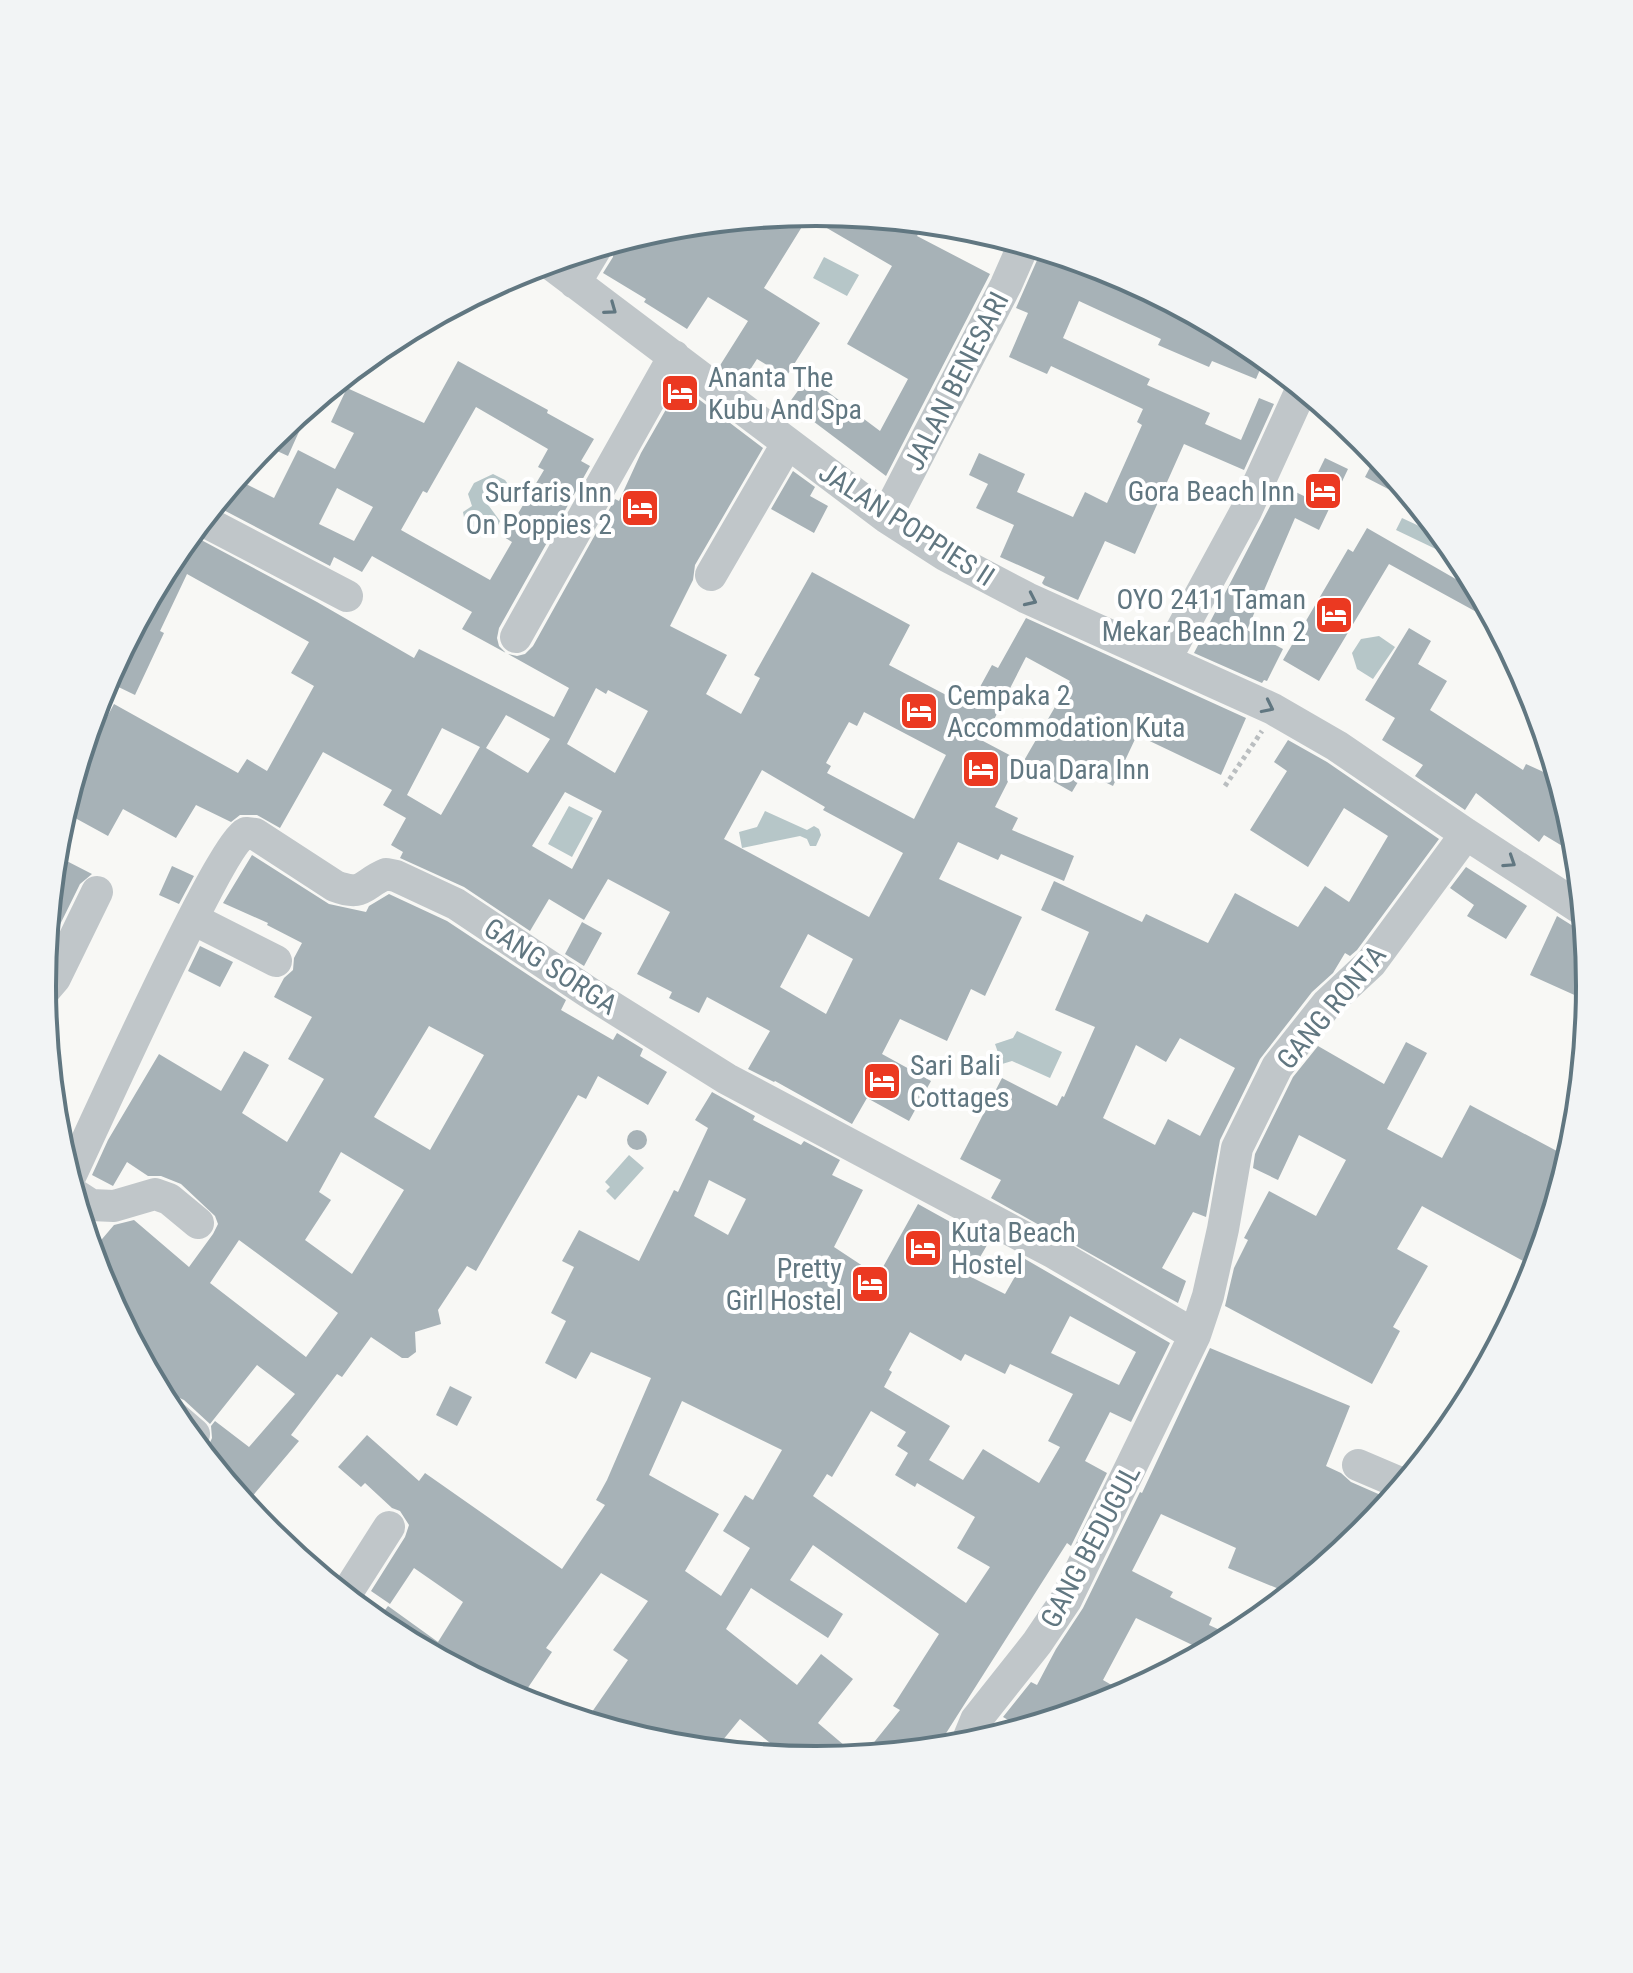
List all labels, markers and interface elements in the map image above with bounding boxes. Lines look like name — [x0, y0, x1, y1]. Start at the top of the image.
street label: JALAN BENESARI — [897, 286, 1016, 476]
one-way arrow — [602, 299, 616, 314]
place label: Ananta The Kubu And Spa — [708, 361, 862, 426]
hotel icon: Ananta The Kubu And Spa — [659, 372, 701, 414]
street label: JALAN POPPIES II — [813, 456, 1000, 593]
hotel icon: Gora Beach Inn — [1302, 470, 1344, 512]
place label: Gora Beach Inn — [1128, 475, 1295, 508]
place label: Surfaris Inn On Poppies 2 — [466, 476, 612, 541]
hotel icon: Surfaris Inn On Poppies 2 — [619, 487, 661, 529]
place label: OYO 2411 Taman Mekar Beach Inn 2 — [1102, 583, 1306, 648]
one-way arrow — [1022, 590, 1037, 606]
hotel icon: OYO 2411 Taman Mekar Beach Inn 2 — [1313, 594, 1355, 636]
place label: Cempaka 2 Accommodation Kuta — [947, 679, 1186, 744]
hotel icon: Cempaka 2 Accommodation Kuta — [898, 690, 940, 732]
one-way arrow — [1259, 697, 1274, 713]
hotel icon: Dua Dara Inn — [960, 748, 1002, 790]
place label: Dua Dara Inn — [1009, 753, 1150, 786]
one-way arrow — [1501, 853, 1515, 868]
street label: GANG SORGA — [478, 911, 623, 1022]
street label: GANG RONTA — [1270, 939, 1393, 1076]
place label: Sari Bali Cottages — [910, 1049, 1010, 1114]
hotel icon: Sari Bali Cottages — [861, 1060, 903, 1102]
place label: Kuta Beach Hostel — [951, 1216, 1076, 1281]
hotel icon: Kuta Beach Hostel — [902, 1227, 944, 1269]
place label: Pretty Girl Hostel — [726, 1252, 842, 1317]
hotel icon: Pretty Girl Hostel — [849, 1263, 891, 1305]
street label: GANG BEDUGUL — [1034, 1459, 1147, 1633]

